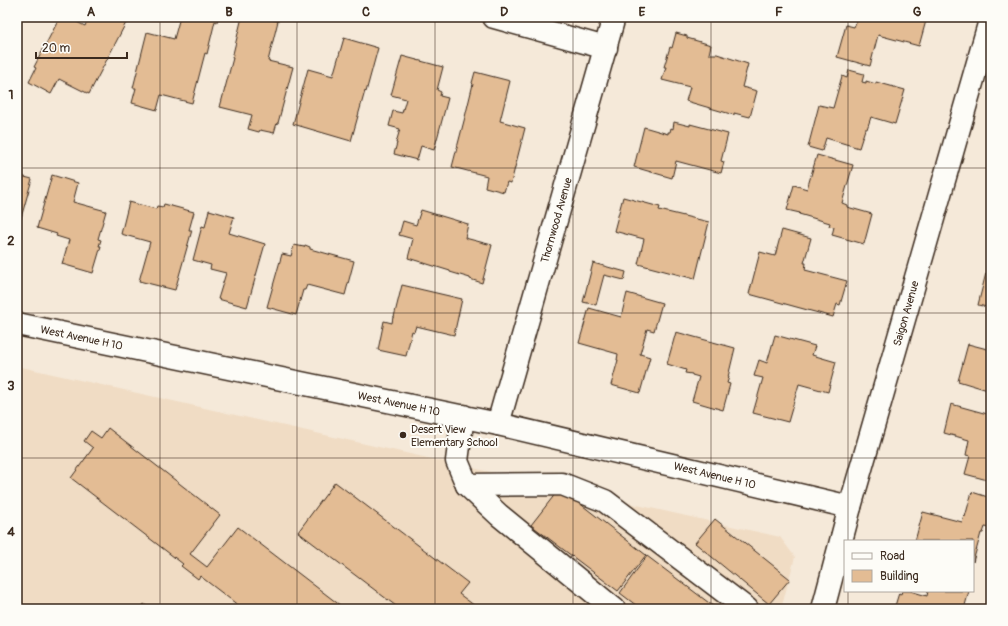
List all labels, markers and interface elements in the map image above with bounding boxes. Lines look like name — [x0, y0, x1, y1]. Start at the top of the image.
text: A — [87, 4, 96, 20]
text: B — [225, 4, 233, 20]
text: C — [362, 4, 370, 20]
text: D — [500, 4, 508, 20]
text: E — [639, 4, 646, 20]
text: F — [775, 4, 783, 20]
text: G — [913, 4, 922, 20]
scale bar — [36, 34, 127, 60]
text: 20 m — [42, 41, 71, 56]
text: 1 — [8, 87, 14, 103]
street label: Thornwood Avenue — [538, 175, 575, 264]
text: 2 — [7, 233, 15, 249]
street label: Saigon Avenue — [890, 279, 921, 348]
street label: West Avenue H 10 — [39, 323, 124, 352]
text: 3 — [7, 378, 15, 394]
street label: West Avenue H 10 — [356, 388, 441, 418]
place label: Desert View Elementary School — [411, 423, 498, 449]
marker: Desert View Elementary School — [398, 430, 408, 440]
street label: West Avenue H 10 — [672, 459, 757, 491]
text: 4 — [7, 524, 15, 540]
legend — [844, 540, 974, 592]
text: Road — [880, 549, 905, 564]
text: Building — [880, 569, 919, 584]

